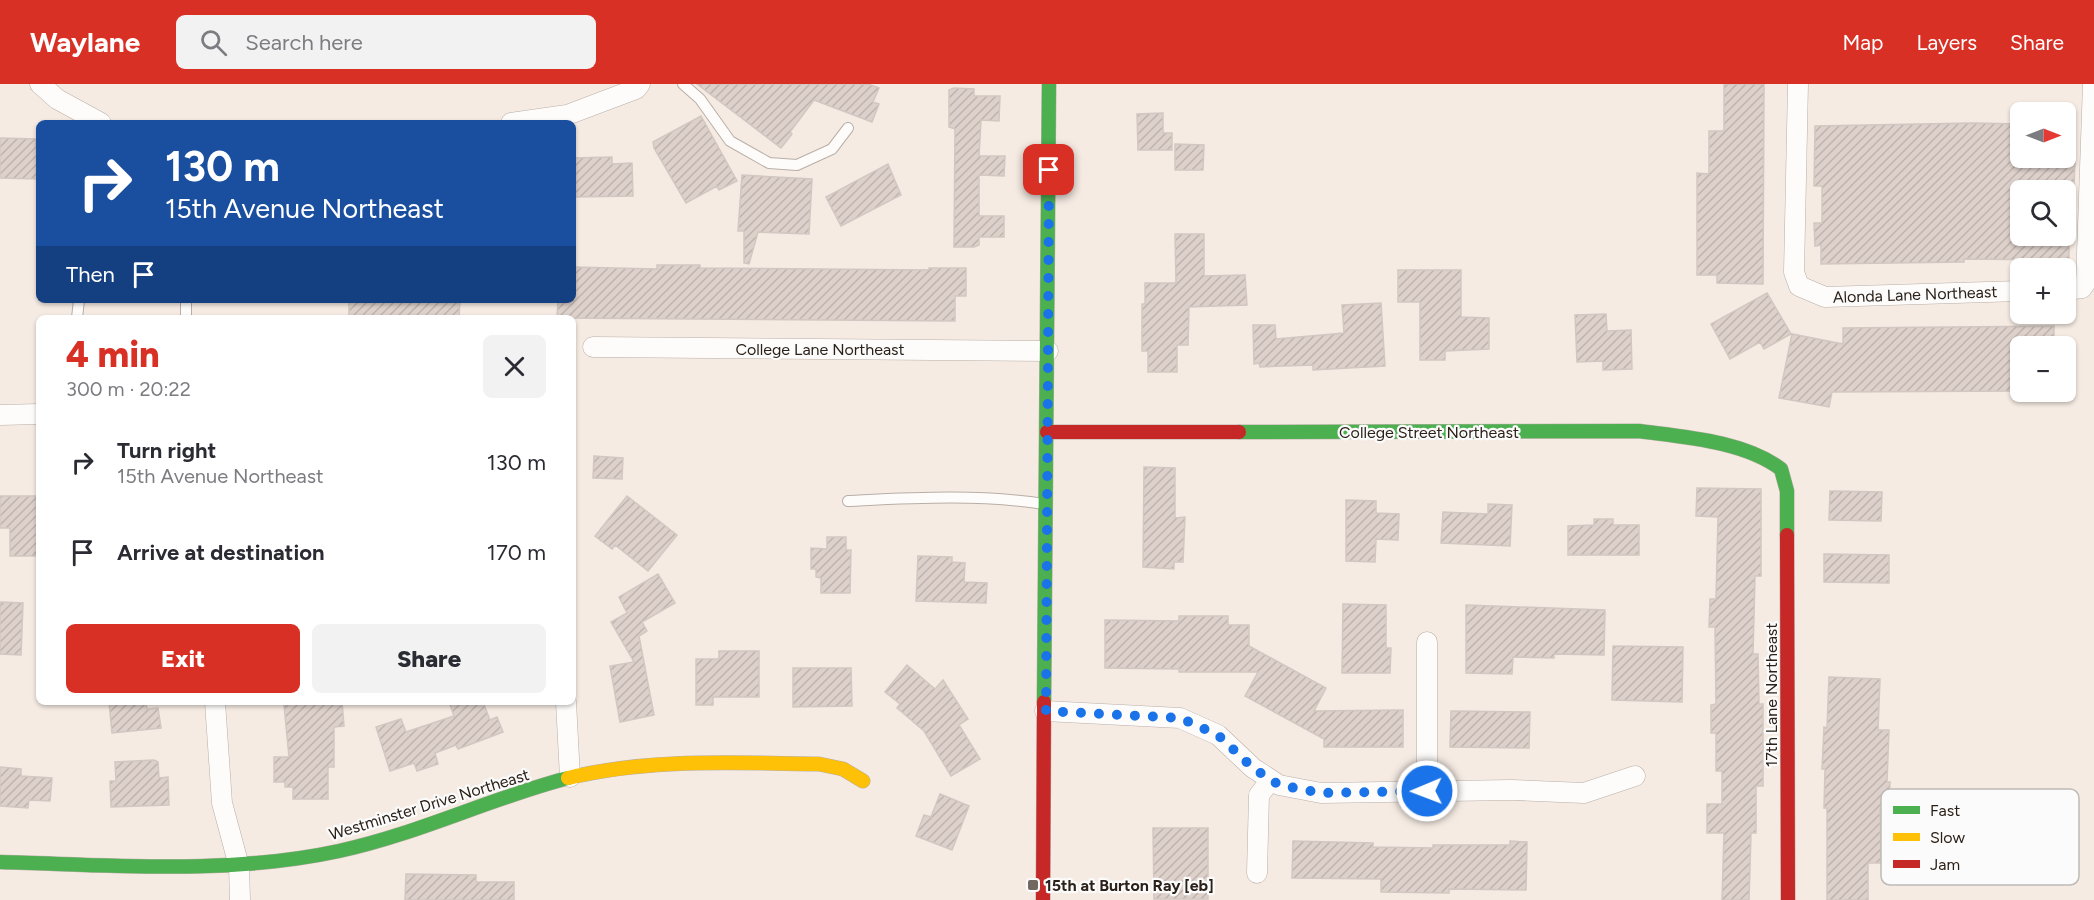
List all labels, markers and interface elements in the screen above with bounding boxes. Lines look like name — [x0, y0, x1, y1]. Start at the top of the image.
search box — [176, 15, 596, 69]
text: Waylane — [30, 25, 140, 59]
icon: search — [197, 26, 230, 59]
text: Search here — [245, 29, 363, 56]
text: Map — [1843, 30, 1883, 55]
text: Layers — [1916, 30, 1977, 55]
text: Share — [2010, 30, 2064, 55]
north arrow — [2010, 102, 2076, 168]
map controls — [2010, 102, 2076, 402]
text: 130 m — [165, 141, 280, 192]
icon: right — [66, 144, 144, 222]
pin — [1023, 144, 1074, 195]
icon: arrive — [1032, 153, 1065, 186]
button: search — [2010, 180, 2076, 246]
text: 15th Avenue Northeast — [165, 192, 444, 225]
icon: arrive — [127, 258, 160, 291]
button: + — [2010, 258, 2076, 324]
text: Then — [66, 261, 115, 288]
street label: Alonda Lane Northeast — [1832, 282, 1998, 307]
text: 4 min — [66, 333, 160, 376]
button: close — [483, 335, 546, 398]
button: − — [2010, 336, 2076, 402]
street label: College Lane Northeast — [735, 340, 905, 359]
text: 300 m · 20:22 — [66, 377, 191, 401]
street label: College Street Northeast — [1339, 423, 1519, 442]
text: Turn right — [117, 437, 216, 464]
icon: right — [66, 446, 99, 479]
text: 130 m — [487, 449, 546, 476]
text: 15th Avenue Northeast — [117, 464, 324, 488]
icon: arrive — [66, 536, 99, 569]
text: Arrive at destination — [117, 539, 325, 566]
text: 170 m — [487, 539, 546, 566]
street label: 17th Lane Northeast — [1762, 623, 1781, 767]
button: Exit — [66, 624, 300, 693]
button: Share — [312, 624, 546, 693]
position arrow — [1395, 759, 1459, 823]
street label: Westminster Drive Northeast — [327, 765, 531, 844]
legend — [1881, 789, 2079, 885]
text: Fast — [1930, 801, 1960, 820]
text: Slow — [1930, 828, 1965, 847]
text: Jam — [1930, 855, 1960, 874]
place label: 15th at Burton Ray [eb] — [1045, 876, 1214, 895]
marker: 15th at Burton Ray [eb] — [1026, 878, 1040, 892]

